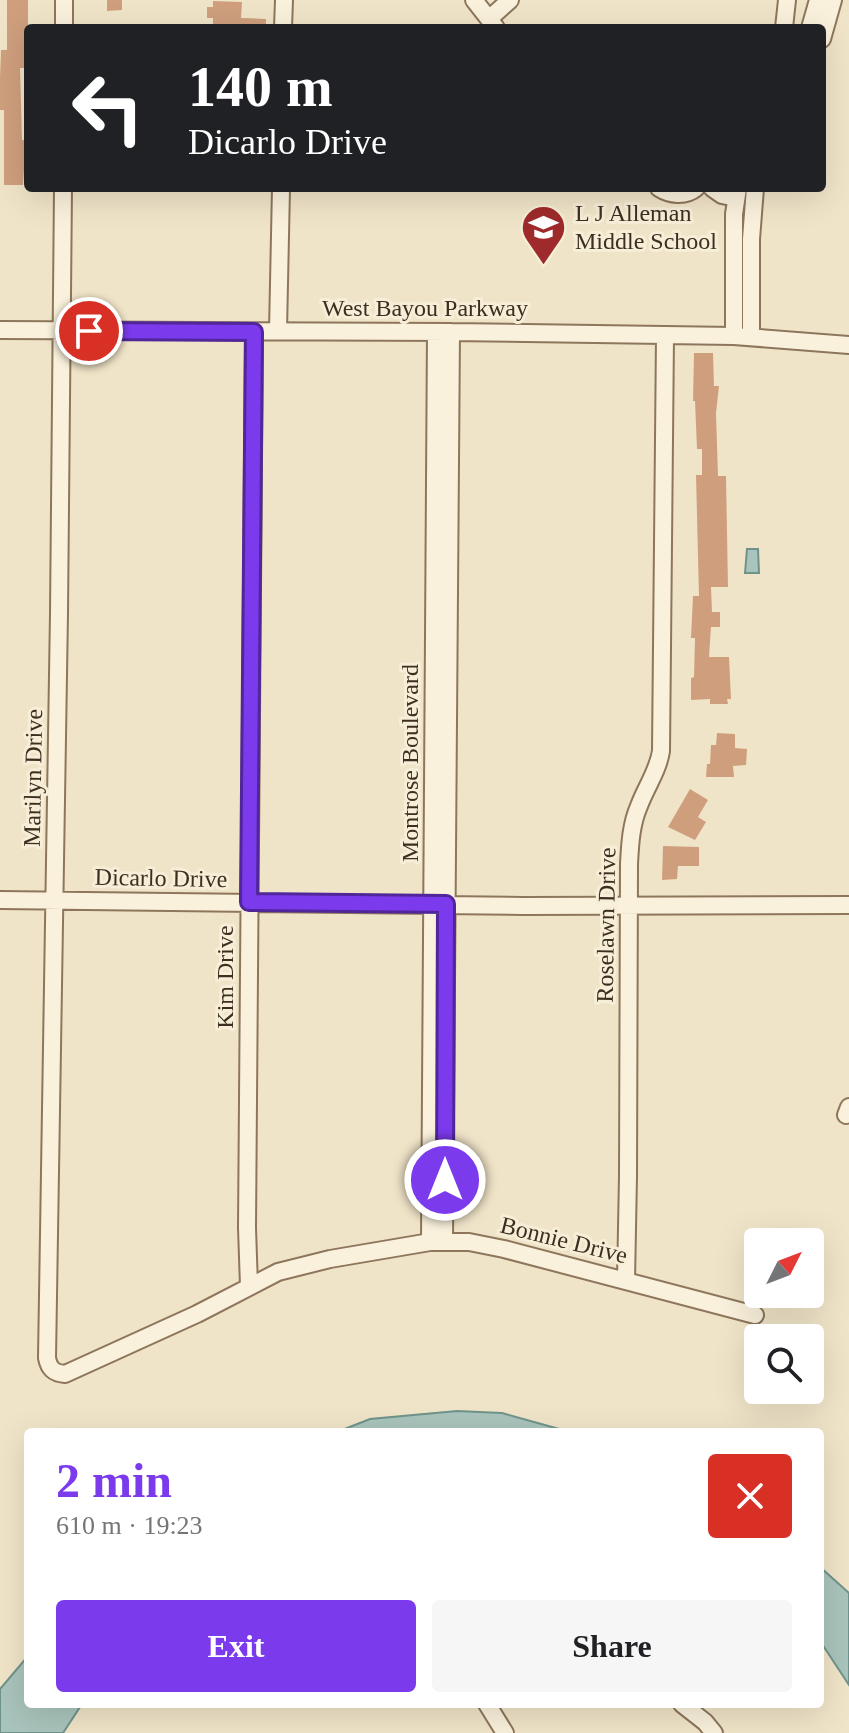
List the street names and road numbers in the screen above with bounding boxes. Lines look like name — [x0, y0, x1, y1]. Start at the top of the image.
street label: West Bayou Parkway — [322, 295, 528, 321]
street label: Montrose Boulevard — [397, 664, 423, 862]
street label: Marilyn Drive — [19, 709, 47, 847]
street label: Roselawn Drive — [592, 847, 620, 1003]
street label: Dicarlo Drive — [94, 864, 228, 892]
street label: Kim Drive — [212, 925, 238, 1029]
street label: Bonnie Drive — [498, 1212, 630, 1268]

